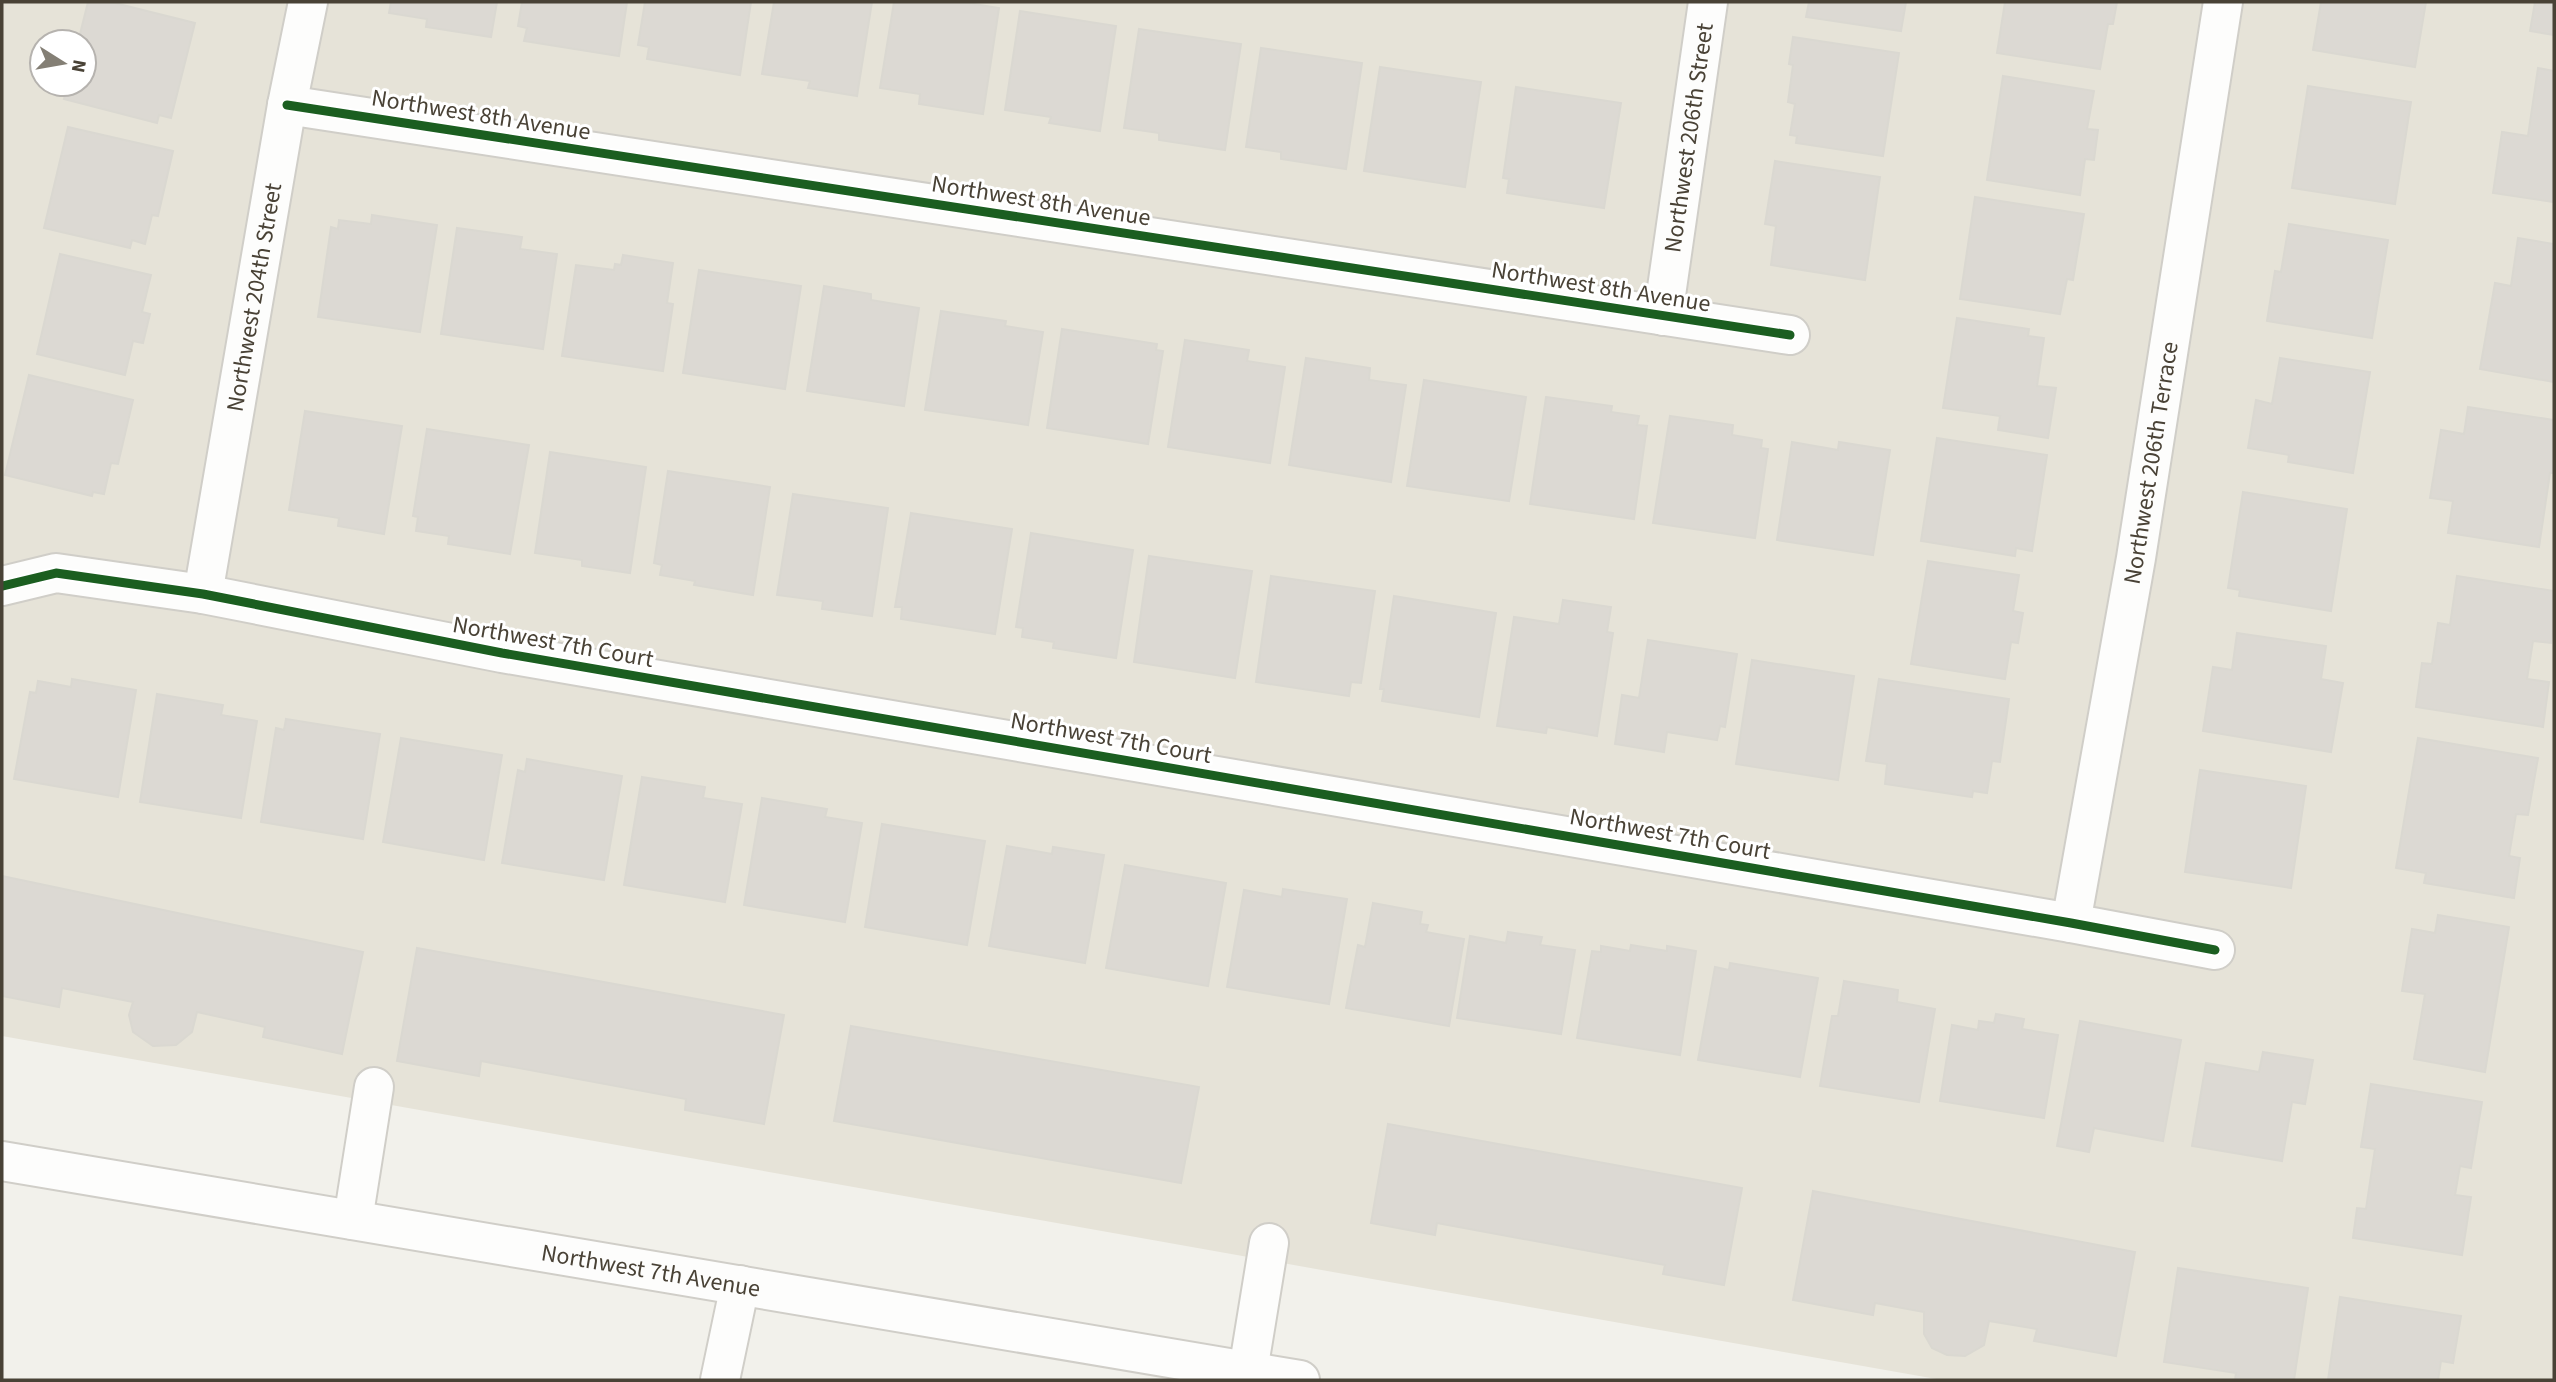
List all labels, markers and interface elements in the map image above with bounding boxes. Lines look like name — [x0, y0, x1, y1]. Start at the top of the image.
street label: Northwest 206th Street — [1655, 21, 1722, 255]
north arrow — [28, 28, 98, 98]
text: N — [64, 57, 93, 75]
street label: Northwest 8th Avenue — [369, 80, 593, 150]
street label: Northwest 8th Avenue — [929, 166, 1153, 236]
street label: Northwest 204th Street — [217, 180, 291, 414]
street label: Northwest 8th Avenue — [1489, 252, 1713, 322]
street label: Northwest 206th Terrace — [2114, 339, 2187, 587]
street label: Northwest 7th Court — [450, 607, 656, 677]
street label: Northwest 7th Court — [1008, 703, 1214, 773]
street label: Northwest 7th Court — [1567, 799, 1773, 869]
street label: Northwest 7th Avenue — [539, 1235, 763, 1306]

